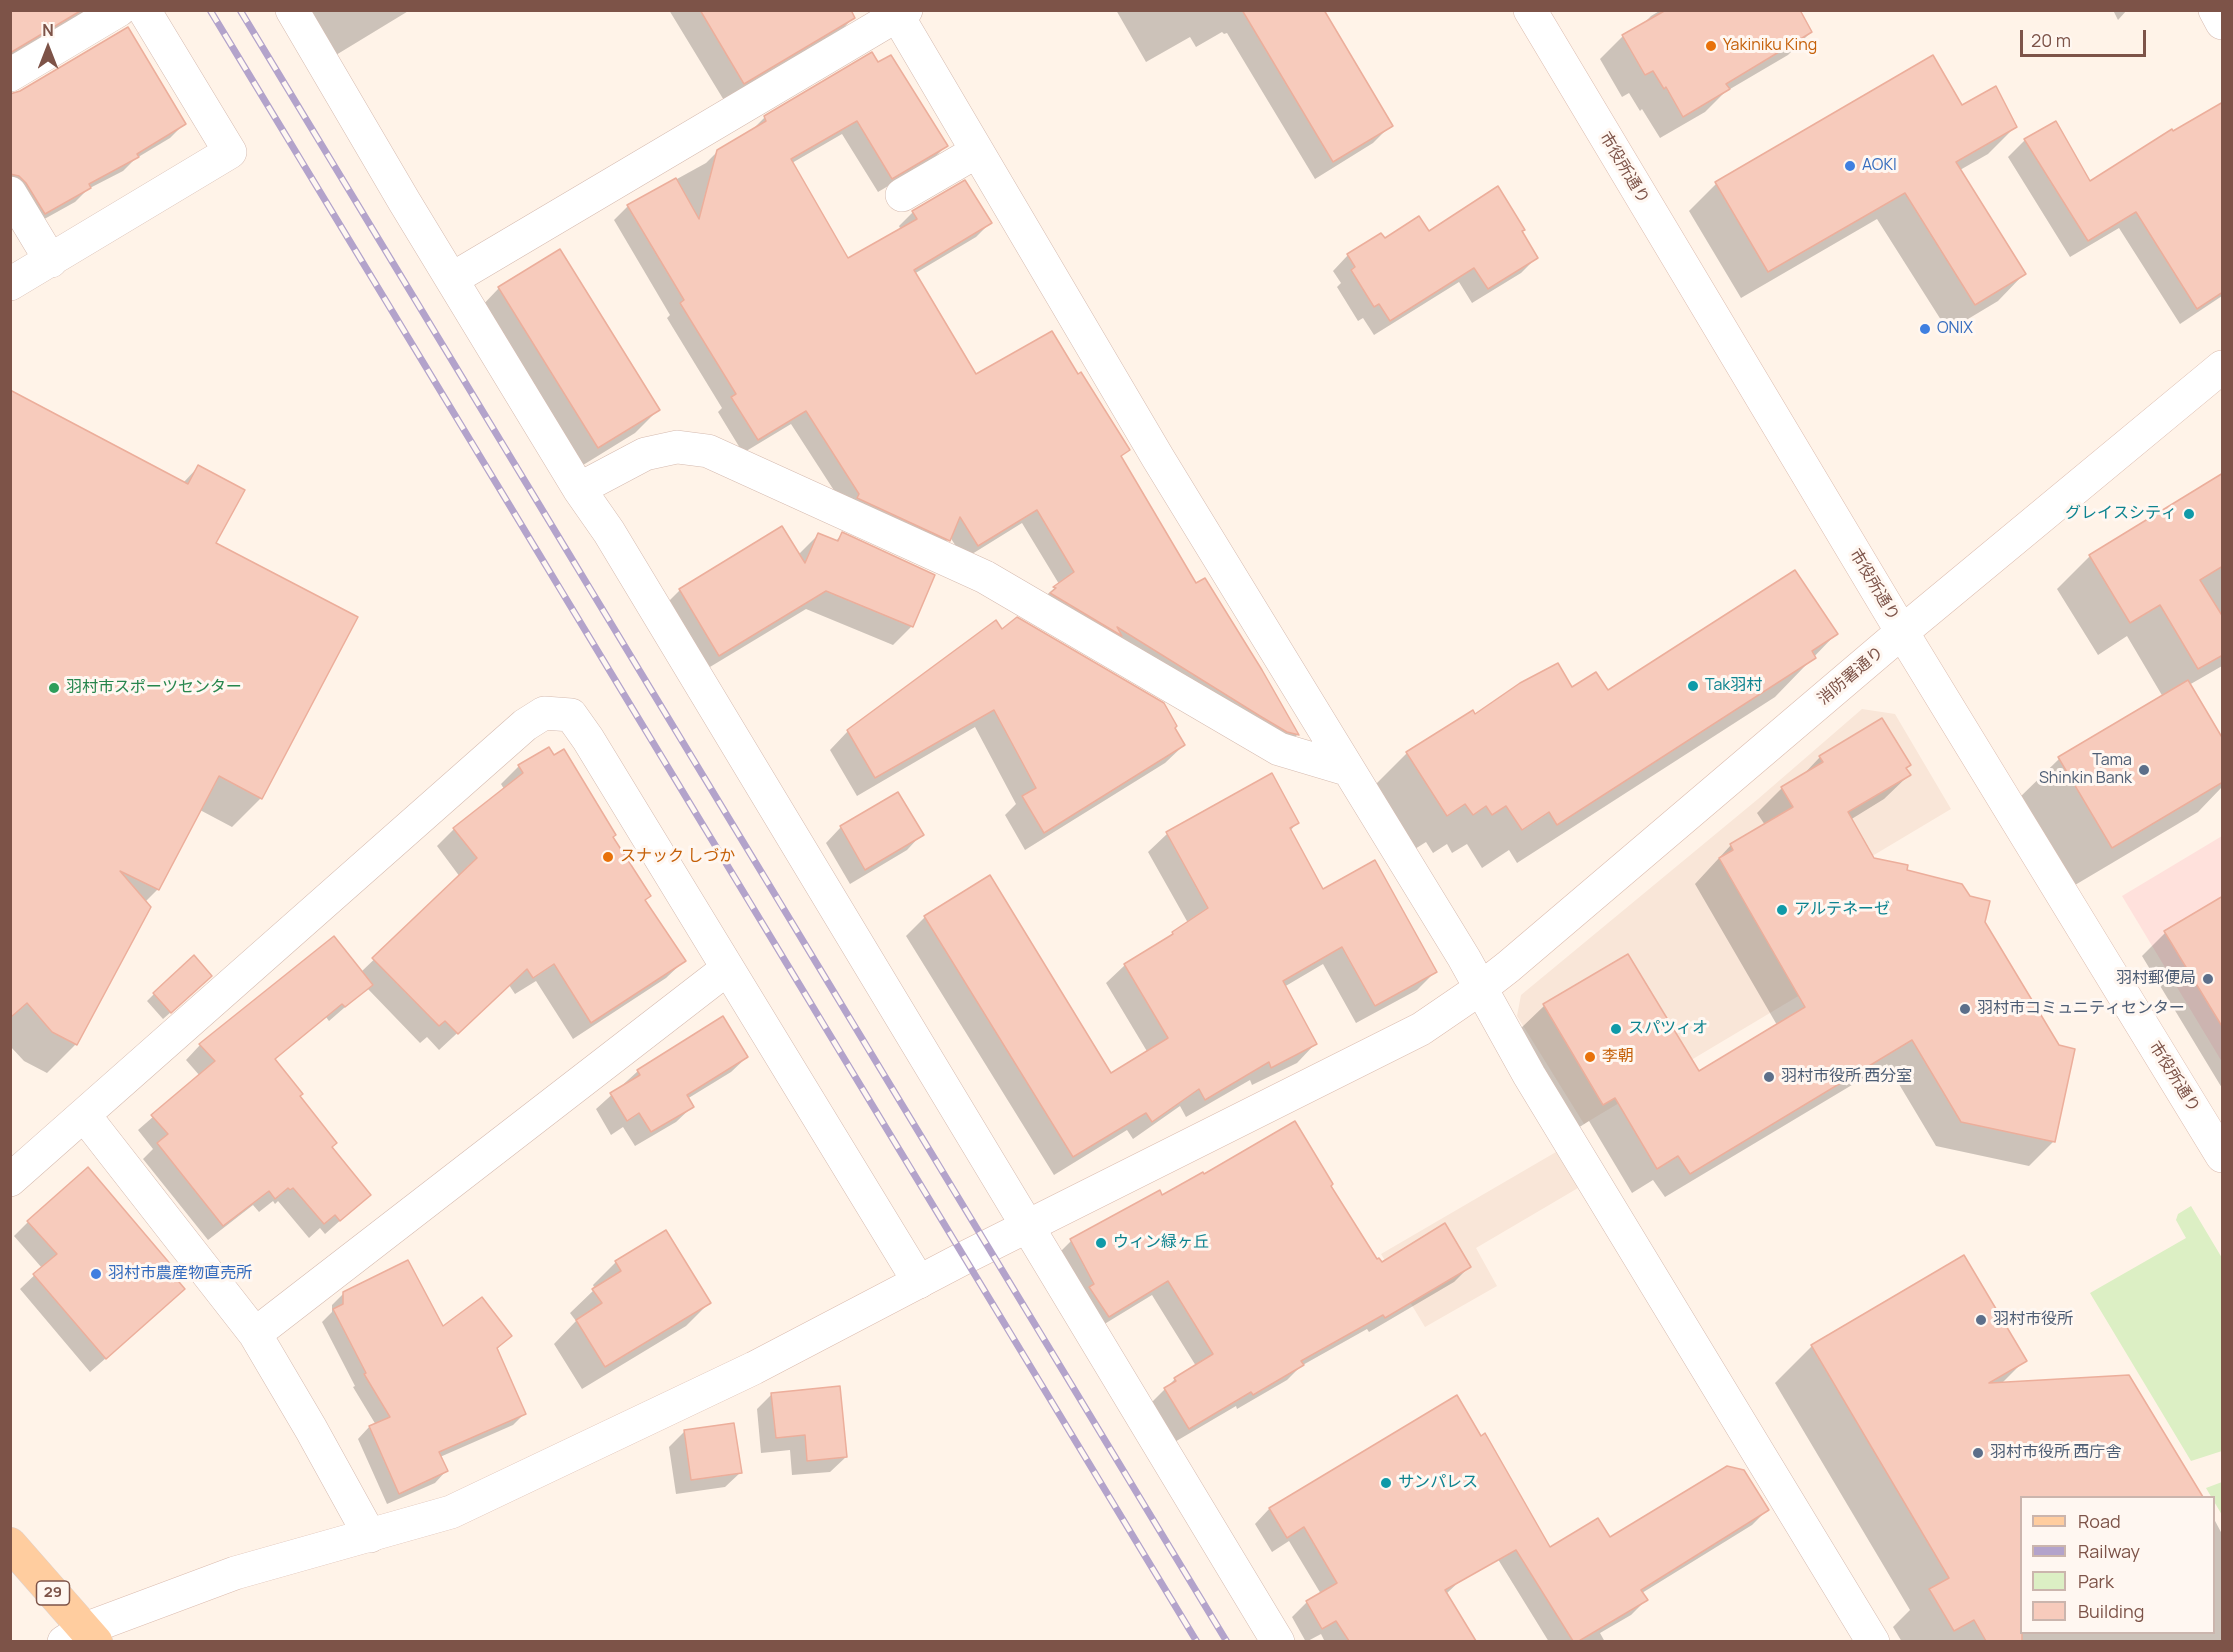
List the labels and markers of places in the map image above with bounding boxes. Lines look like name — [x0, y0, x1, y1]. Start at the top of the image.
place label: Yakiniku King — [1723, 36, 1817, 56]
marker: Yakiniku King — [1704, 39, 1718, 53]
place label: AOKI — [1862, 156, 1897, 176]
marker: AOKI — [1843, 159, 1857, 173]
place label: ONIX — [1937, 319, 1973, 339]
marker: ONIX — [1918, 322, 1932, 336]
place label: グレイスシティ — [2065, 504, 2177, 524]
marker: グレイスシティ — [2182, 507, 2196, 521]
place label: Tak羽村 — [1705, 676, 1762, 696]
place label: 羽村市スポーツセンター — [66, 678, 242, 698]
marker: Tak羽村 — [1686, 679, 1700, 693]
marker: 羽村市スポーツセンター — [47, 681, 61, 695]
place label: Tama Shinkin Bank — [2039, 751, 2132, 789]
marker: Tama Shinkin Bank — [2137, 763, 2151, 777]
place label: スナック しづか — [620, 847, 735, 867]
marker: スナック しづか — [601, 850, 615, 864]
place label: アルテネーゼ — [1794, 900, 1890, 920]
marker: アルテネーゼ — [1775, 903, 1789, 917]
place label: 羽村郵便局 — [2116, 969, 2196, 989]
marker: 羽村郵便局 — [2201, 972, 2215, 986]
place label: 羽村市コミュニティセンター — [1977, 999, 2185, 1019]
marker: 羽村市コミュニティセンター — [1958, 1002, 1972, 1016]
place label: スパツィオ — [1628, 1019, 1708, 1039]
marker: スパツィオ — [1609, 1022, 1623, 1036]
place label: 李朝 — [1602, 1047, 1634, 1067]
marker: 李朝 — [1583, 1050, 1597, 1064]
place label: 羽村市役所 西分室 — [1781, 1067, 1912, 1087]
marker: 羽村市役所 西分室 — [1762, 1070, 1776, 1084]
place label: ウィン緑ヶ丘 — [1113, 1233, 1209, 1253]
marker: ウィン緑ヶ丘 — [1094, 1236, 1108, 1250]
place label: 羽村市農産物直売所 — [108, 1264, 252, 1284]
marker: 羽村市農産物直売所 — [89, 1267, 103, 1281]
place label: 羽村市役所 — [1993, 1310, 2073, 1330]
marker: 羽村市役所 — [1974, 1313, 1988, 1327]
place label: 羽村市役所 西庁舎 — [1990, 1443, 2121, 1463]
marker: 羽村市役所 西庁舎 — [1971, 1446, 1985, 1460]
place label: サンパレス — [1398, 1473, 1478, 1493]
marker: サンパレス — [1379, 1476, 1393, 1490]

